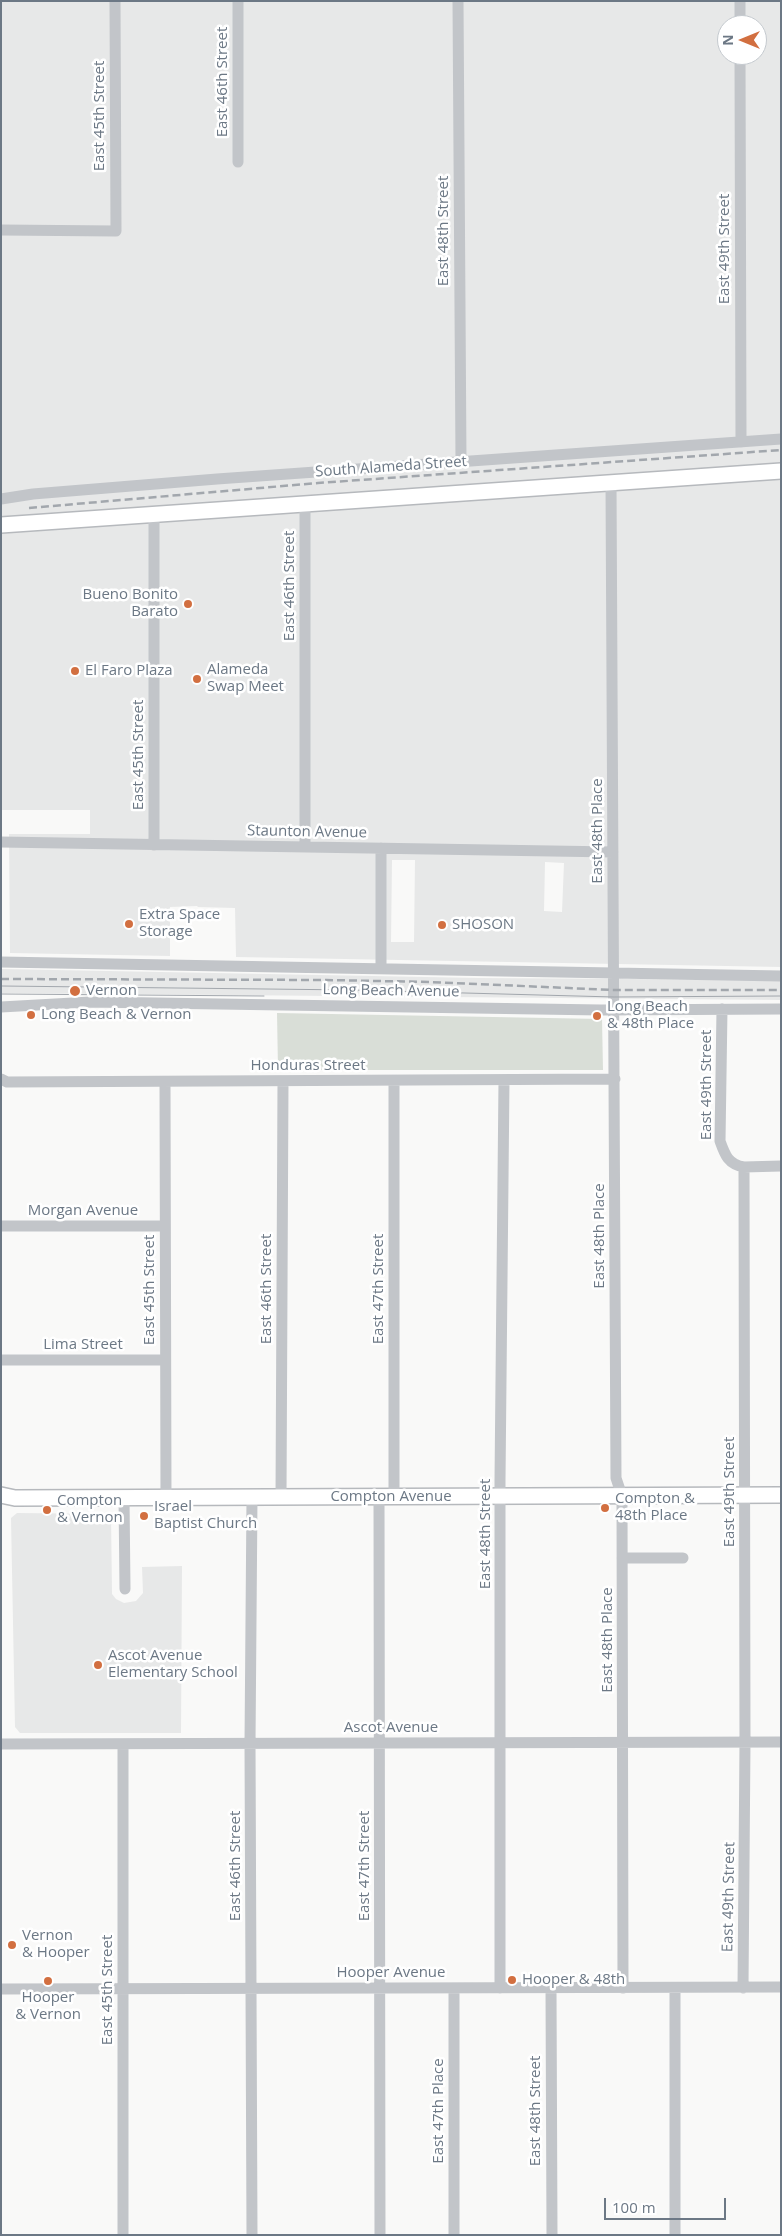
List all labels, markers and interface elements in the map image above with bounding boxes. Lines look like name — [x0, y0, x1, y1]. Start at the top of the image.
north arrow — [717, 15, 767, 65]
street label: East 46th Street — [214, 27, 232, 137]
text: N — [718, 34, 737, 46]
street label: East 45th Street — [91, 61, 109, 171]
street label: East 48th Street — [435, 176, 453, 286]
street label: East 49th Street — [716, 194, 734, 304]
street label: South Alameda Street — [315, 453, 467, 481]
street label: East 46th Street — [281, 531, 299, 641]
place label: Bueno Bonito Barato — [82, 586, 178, 621]
marker: Bueno Bonito Barato — [182, 598, 194, 610]
place label: Alameda Swap Meet — [207, 661, 284, 696]
place label: El Faro Plaza — [85, 662, 173, 680]
marker: El Faro Plaza — [69, 665, 81, 677]
marker: Alameda Swap Meet — [191, 673, 203, 685]
street label: East 45th Street — [130, 700, 148, 810]
street label: East 48th Place — [589, 778, 607, 884]
street label: Staunton Avenue — [247, 822, 367, 842]
place label: Extra Space Storage — [139, 906, 220, 941]
place label: SHOSON — [452, 916, 514, 934]
marker: Extra Space Storage — [123, 918, 135, 930]
marker: SHOSON — [436, 919, 448, 931]
street label: Long Beach Avenue — [322, 981, 460, 1001]
place label: Vernon — [86, 982, 137, 1000]
marker: Vernon — [68, 984, 82, 998]
place label: Long Beach & 48th Place — [607, 998, 694, 1033]
place label: Long Beach & Vernon — [41, 1006, 192, 1024]
marker: Long Beach & Vernon — [25, 1009, 37, 1021]
marker: Long Beach & 48th Place — [591, 1010, 603, 1022]
street label: East 49th Street — [698, 1030, 716, 1140]
street label: Honduras Street — [250, 1057, 366, 1075]
street label: East 48th Place — [591, 1183, 609, 1289]
street label: Morgan Avenue — [28, 1202, 138, 1220]
street label: East 46th Street — [258, 1234, 276, 1344]
street label: East 47th Street — [370, 1234, 388, 1344]
street label: East 45th Street — [141, 1235, 159, 1345]
street label: Lima Street — [43, 1336, 123, 1354]
street label: East 49th Street — [721, 1437, 739, 1547]
street label: East 48th Street — [477, 1479, 495, 1589]
street label: Compton Avenue — [330, 1488, 452, 1506]
place label: Compton & 48th Place — [615, 1490, 695, 1525]
place label: Compton & Vernon — [57, 1492, 123, 1527]
place label: Israel Baptist Church — [154, 1498, 257, 1533]
marker: Compton & 48th Place — [599, 1502, 611, 1514]
marker: Compton & Vernon — [41, 1504, 53, 1516]
marker: Israel Baptist Church — [138, 1510, 150, 1522]
street label: East 48th Place — [599, 1587, 617, 1693]
place label: Ascot Avenue Elementary School — [108, 1647, 238, 1682]
marker: Ascot Avenue Elementary School — [92, 1659, 104, 1671]
street label: Ascot Avenue — [344, 1719, 438, 1737]
street label: East 46th Street — [227, 1811, 245, 1921]
street label: East 47th Street — [356, 1811, 374, 1921]
street label: East 49th Street — [719, 1842, 739, 1952]
place label: Vernon & Hooper — [22, 1927, 90, 1962]
street label: East 45th Street — [99, 1935, 117, 2045]
marker: Vernon & Hooper — [6, 1939, 18, 1951]
street label: Hooper Avenue — [337, 1964, 445, 1982]
place label: Hooper & 48th — [522, 1971, 625, 1989]
marker: Hooper & 48th — [506, 1974, 518, 1986]
marker: Hooper & Vernon — [42, 1975, 54, 1987]
place label: Hooper & Vernon — [15, 1989, 81, 2024]
street label: East 48th Street — [527, 2056, 545, 2166]
street label: East 47th Place — [430, 2058, 448, 2164]
scale bar — [607, 2188, 730, 2220]
text: 100 m — [612, 2197, 656, 2217]

